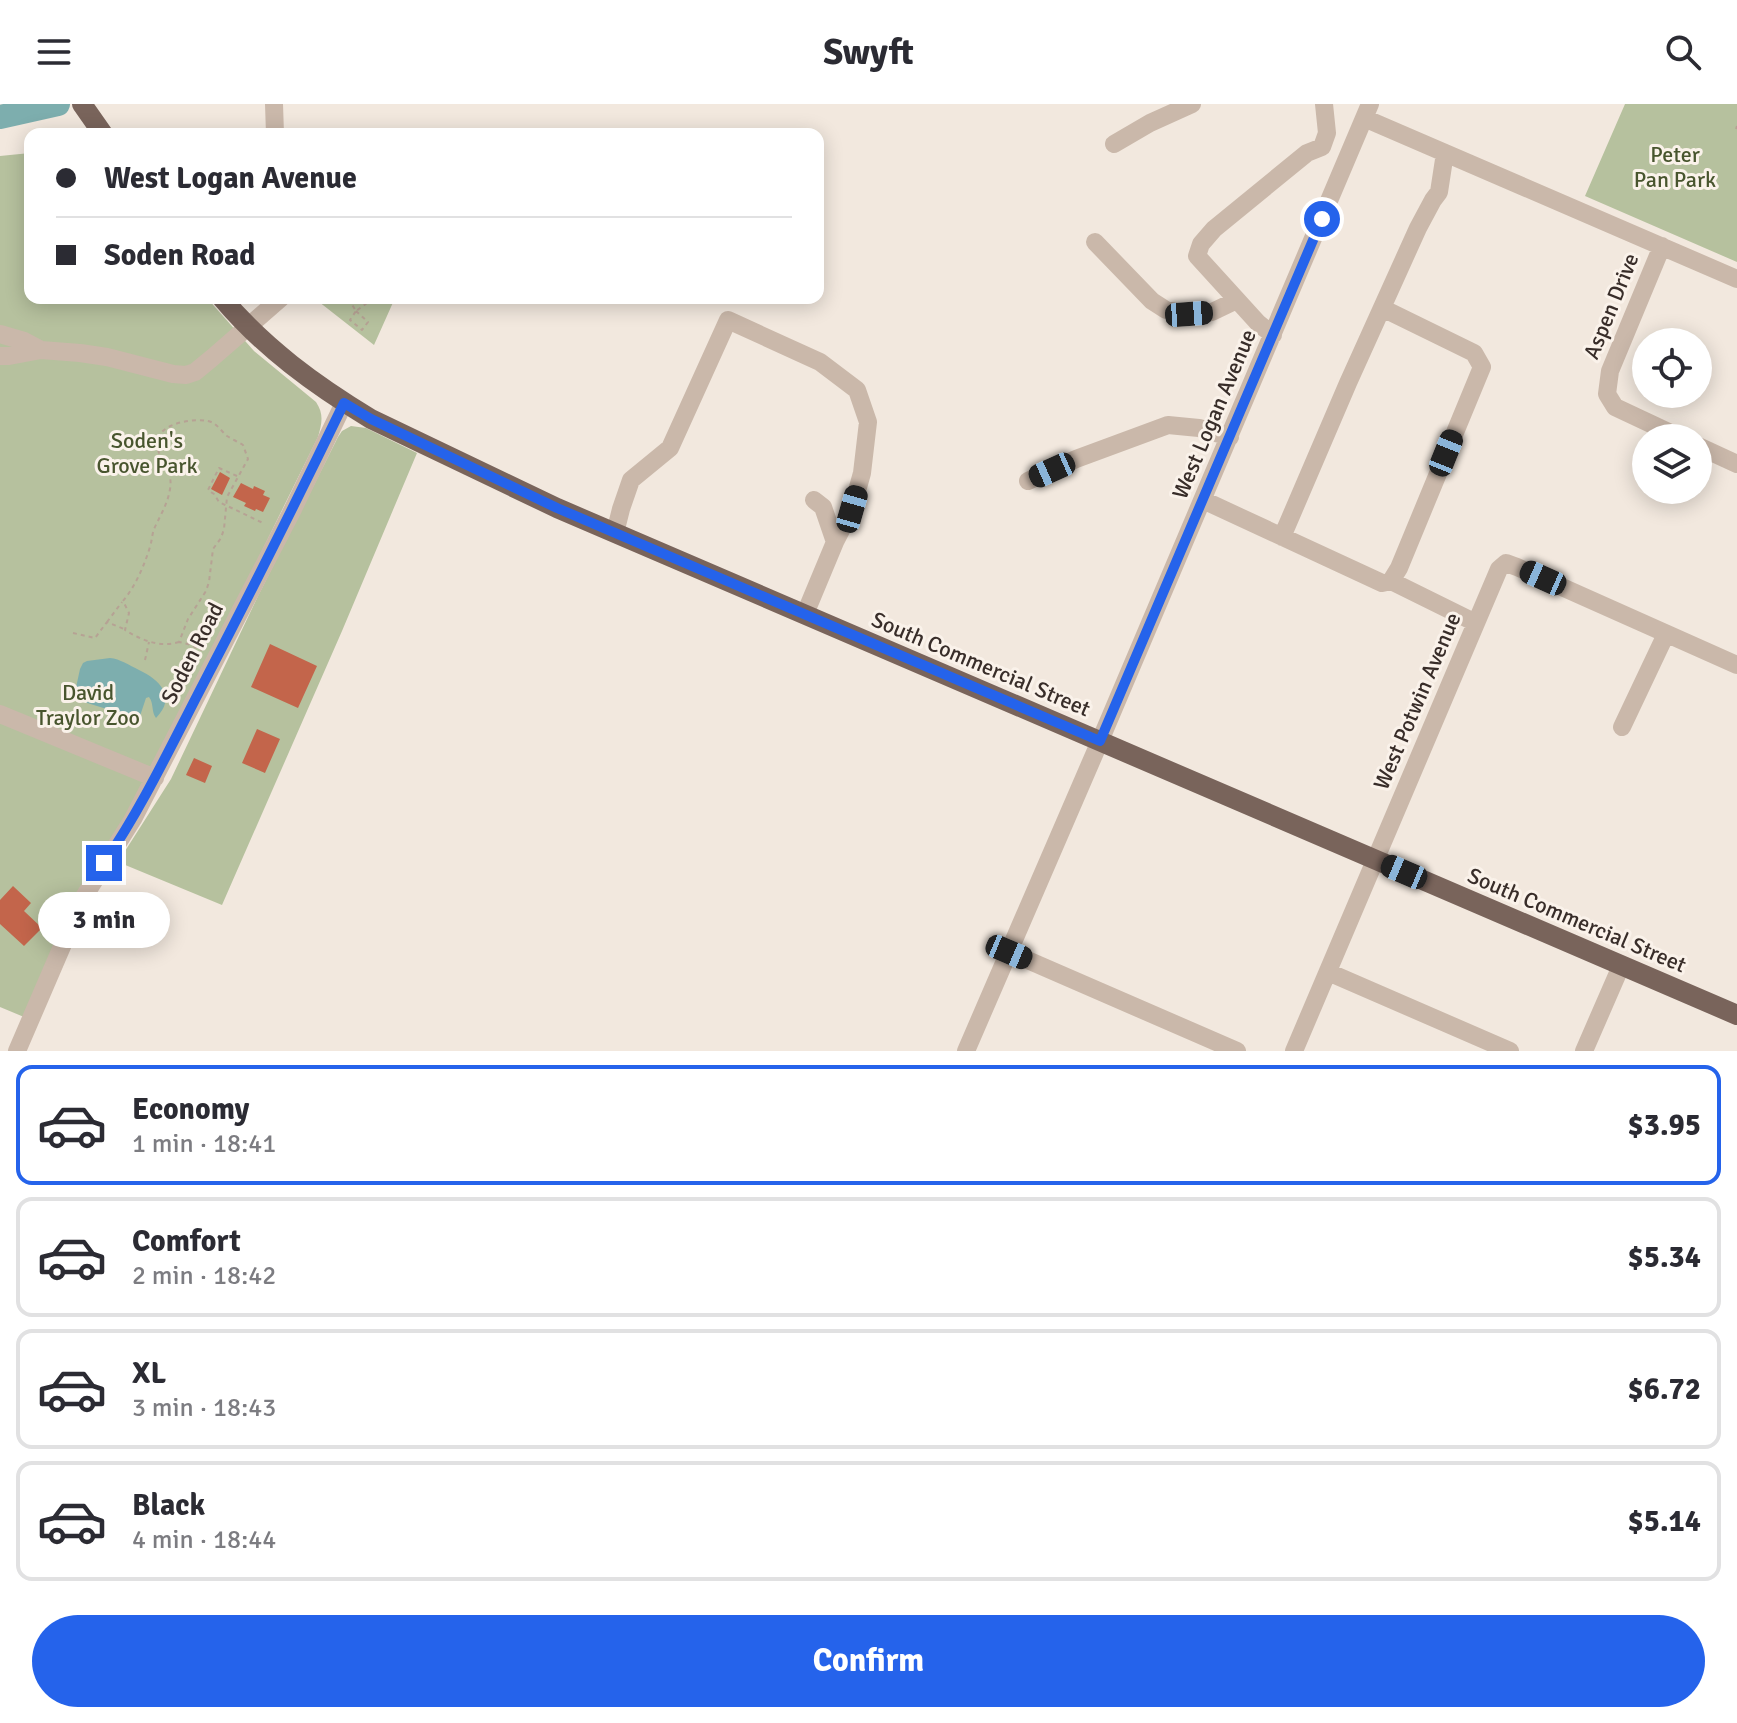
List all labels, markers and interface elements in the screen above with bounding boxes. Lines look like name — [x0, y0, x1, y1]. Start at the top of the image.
icon: menu — [32, 30, 76, 74]
text: Swyft — [823, 30, 914, 75]
icon: search — [1661, 30, 1705, 74]
park label: Peter Pan Park — [1634, 141, 1716, 193]
text: West Logan Avenue — [104, 160, 357, 197]
route start — [1304, 201, 1340, 237]
text: Soden Road — [104, 237, 256, 274]
street label: Aspen Drive — [1578, 249, 1644, 363]
car — [1164, 300, 1214, 328]
street label: West Logan Avenue — [1166, 325, 1262, 503]
map controls — [1632, 328, 1712, 504]
button: locate — [1632, 328, 1712, 408]
button: layers — [1632, 424, 1712, 504]
car — [1426, 426, 1466, 480]
park label: Soden's Grove Park — [97, 427, 197, 479]
car — [1025, 449, 1079, 491]
car — [834, 483, 870, 535]
car — [1516, 557, 1570, 599]
street label: Soden Road — [155, 598, 229, 708]
street label: South Commercial Street — [868, 606, 1095, 722]
street label: West Potwin Avenue — [1367, 608, 1467, 794]
park label: David Traylor Zoo — [36, 679, 140, 731]
route end — [86, 845, 122, 881]
car — [1377, 852, 1431, 892]
street label: South Commercial Street — [1464, 862, 1691, 978]
callout: 3 min — [38, 891, 170, 947]
text: 3 min — [73, 904, 135, 936]
car — [982, 932, 1036, 972]
icon: car — [36, 1089, 108, 1161]
text: Economy — [132, 1091, 249, 1128]
text: $3.95 — [1628, 1107, 1701, 1144]
text: 1 min · 18:41 — [132, 1128, 276, 1160]
icon: car — [36, 1221, 108, 1293]
text: Comfort — [132, 1223, 241, 1260]
text: $5.34 — [1628, 1239, 1701, 1276]
text: 2 min · 18:42 — [132, 1260, 276, 1292]
icon: car — [36, 1353, 108, 1425]
text: XL — [132, 1355, 166, 1392]
text: $6.72 — [1628, 1371, 1701, 1408]
text: 3 min · 18:43 — [132, 1392, 276, 1424]
icon: car — [36, 1485, 108, 1557]
text: Black — [132, 1487, 205, 1524]
text: $5.14 — [1628, 1503, 1701, 1540]
text: 4 min · 18:44 — [132, 1524, 276, 1556]
button: Confirm — [32, 1615, 1705, 1707]

